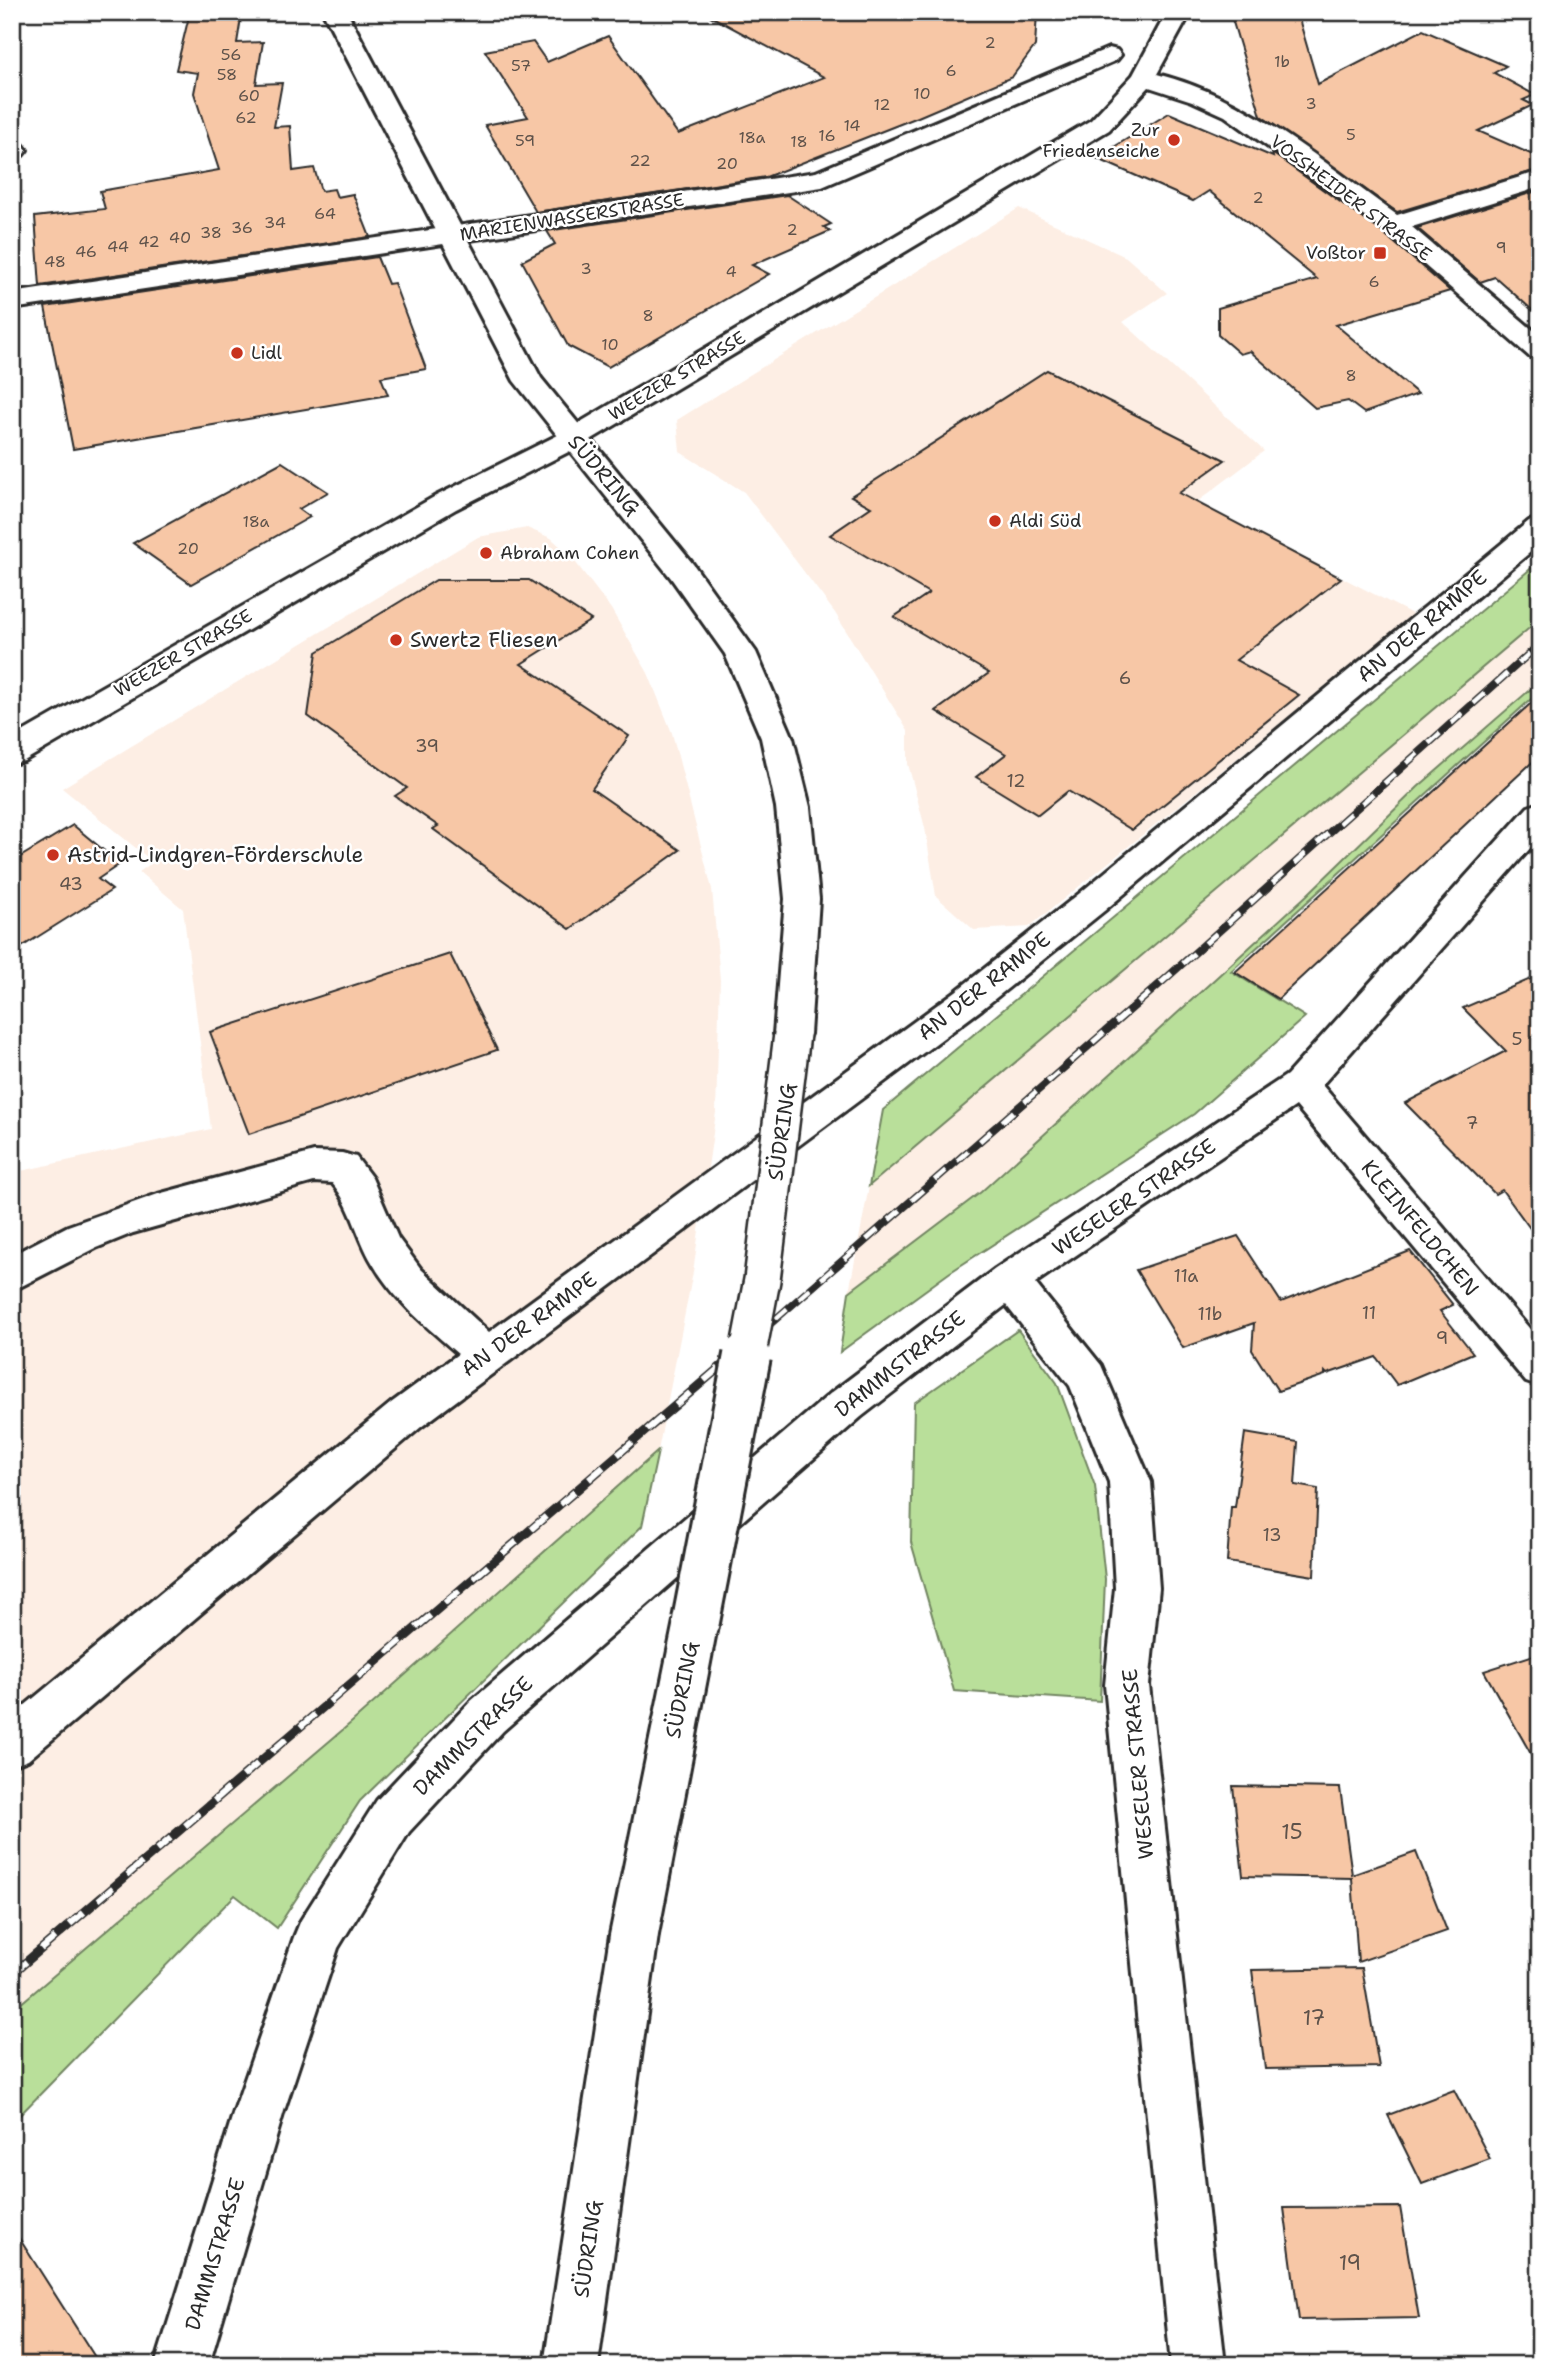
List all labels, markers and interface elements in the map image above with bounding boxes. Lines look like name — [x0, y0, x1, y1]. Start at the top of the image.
house number: 2 — [984, 32, 996, 53]
house number: 56 — [221, 44, 241, 65]
house number: 1b — [1274, 51, 1290, 72]
house number: 57 — [511, 55, 531, 76]
house number: 6 — [945, 60, 957, 81]
house number: 58 — [217, 64, 237, 85]
house number: 10 — [913, 83, 931, 104]
house number: 60 — [238, 85, 260, 106]
house number: 3 — [1305, 93, 1317, 114]
house number: 12 — [873, 94, 891, 115]
house number: 62 — [235, 107, 257, 128]
house number: 14 — [843, 115, 861, 136]
place label: Zur Friedenseiche — [1043, 118, 1160, 163]
house number: 5 — [1346, 124, 1356, 145]
house number: 16 — [818, 125, 836, 146]
house number: 18a — [738, 127, 766, 148]
street label: VOSSHEIDER STRASSE — [1265, 129, 1437, 267]
house number: 59 — [515, 130, 535, 151]
house number: 18 — [790, 131, 808, 152]
marker: Zur Friedenseiche — [1166, 132, 1182, 148]
house number: 22 — [629, 150, 651, 171]
house number: 20 — [716, 153, 738, 174]
street label: MARIENWASSERSTRASSE — [458, 187, 686, 247]
house number: 2 — [1252, 187, 1264, 208]
house number: 64 — [314, 203, 336, 224]
house number: 34 — [264, 212, 286, 233]
house number: 36 — [231, 217, 253, 238]
house number: 2 — [786, 219, 798, 240]
house number: 38 — [200, 222, 222, 243]
house number: 40 — [169, 227, 191, 248]
house number: 42 — [138, 231, 160, 252]
house number: 44 — [107, 236, 129, 257]
house number: 9 — [1495, 237, 1507, 258]
house number: 46 — [75, 241, 97, 262]
place label: Voßtor — [1306, 241, 1366, 265]
marker: Voßtor — [1372, 245, 1388, 261]
house number: 48 — [44, 251, 66, 272]
house number: 3 — [580, 258, 592, 279]
house number: 4 — [725, 261, 737, 282]
house number: 6 — [1368, 271, 1380, 292]
house number: 8 — [642, 305, 654, 326]
street label: WEEZER STRASSE — [604, 326, 750, 426]
house number: 10 — [601, 334, 619, 355]
place label: Lidl — [251, 341, 283, 365]
marker: Lidl — [229, 345, 245, 361]
house number: 8 — [1345, 365, 1357, 386]
street label: SÜDRING — [562, 428, 646, 522]
place label: Aldi Süd — [1009, 509, 1081, 533]
house number: 18a — [242, 511, 270, 532]
marker: Aldi Süd — [987, 513, 1003, 529]
house number: 20 — [177, 538, 199, 559]
place label: Abraham Cohen — [500, 541, 639, 565]
marker: Abraham Cohen — [478, 545, 494, 561]
street label: AN DER RAMPE — [1351, 563, 1493, 689]
street label: WEEZER STRASSE — [109, 604, 257, 702]
place label: Swertz Fliesen — [410, 626, 558, 654]
marker: Swertz Fliesen — [388, 632, 404, 648]
house number: 6 — [1119, 666, 1131, 690]
house number: 39 — [415, 734, 439, 758]
house number: 12 — [1006, 769, 1026, 793]
place label: Astrid-Lindgren-Förderschule — [67, 841, 363, 869]
marker: Astrid-Lindgren-Förderschule — [45, 847, 61, 863]
house number: 43 — [59, 872, 83, 896]
street label: AN DER RAMPE — [912, 925, 1056, 1047]
house number: 5 — [1511, 1027, 1523, 1051]
street label: SÜDRING — [761, 1081, 803, 1183]
house number: 7 — [1466, 1111, 1478, 1135]
street label: WESELER STRASSE — [1047, 1132, 1221, 1262]
street label: KLEINFELDCHEN — [1355, 1154, 1485, 1302]
house number: 11a — [1174, 1264, 1198, 1288]
street label: AN DER RAMPE — [455, 1265, 603, 1383]
house number: 11 — [1362, 1301, 1376, 1325]
house number: 11b — [1198, 1302, 1222, 1326]
street label: DAMMSTRASSE — [829, 1304, 971, 1424]
house number: 9 — [1436, 1326, 1448, 1350]
house number: 13 — [1262, 1523, 1282, 1547]
street label: SÜDRING — [659, 1639, 705, 1741]
street label: WESELER STRASSE — [1116, 1667, 1160, 1861]
street label: DAMMSTRASSE — [407, 1670, 539, 1802]
house number: 15 — [1281, 1818, 1303, 1846]
house number: 17 — [1303, 2004, 1325, 2032]
street label: DAMMSTRASSE — [178, 2174, 252, 2334]
street label: SÜDRING — [567, 2198, 609, 2300]
house number: 19 — [1339, 2249, 1361, 2277]

